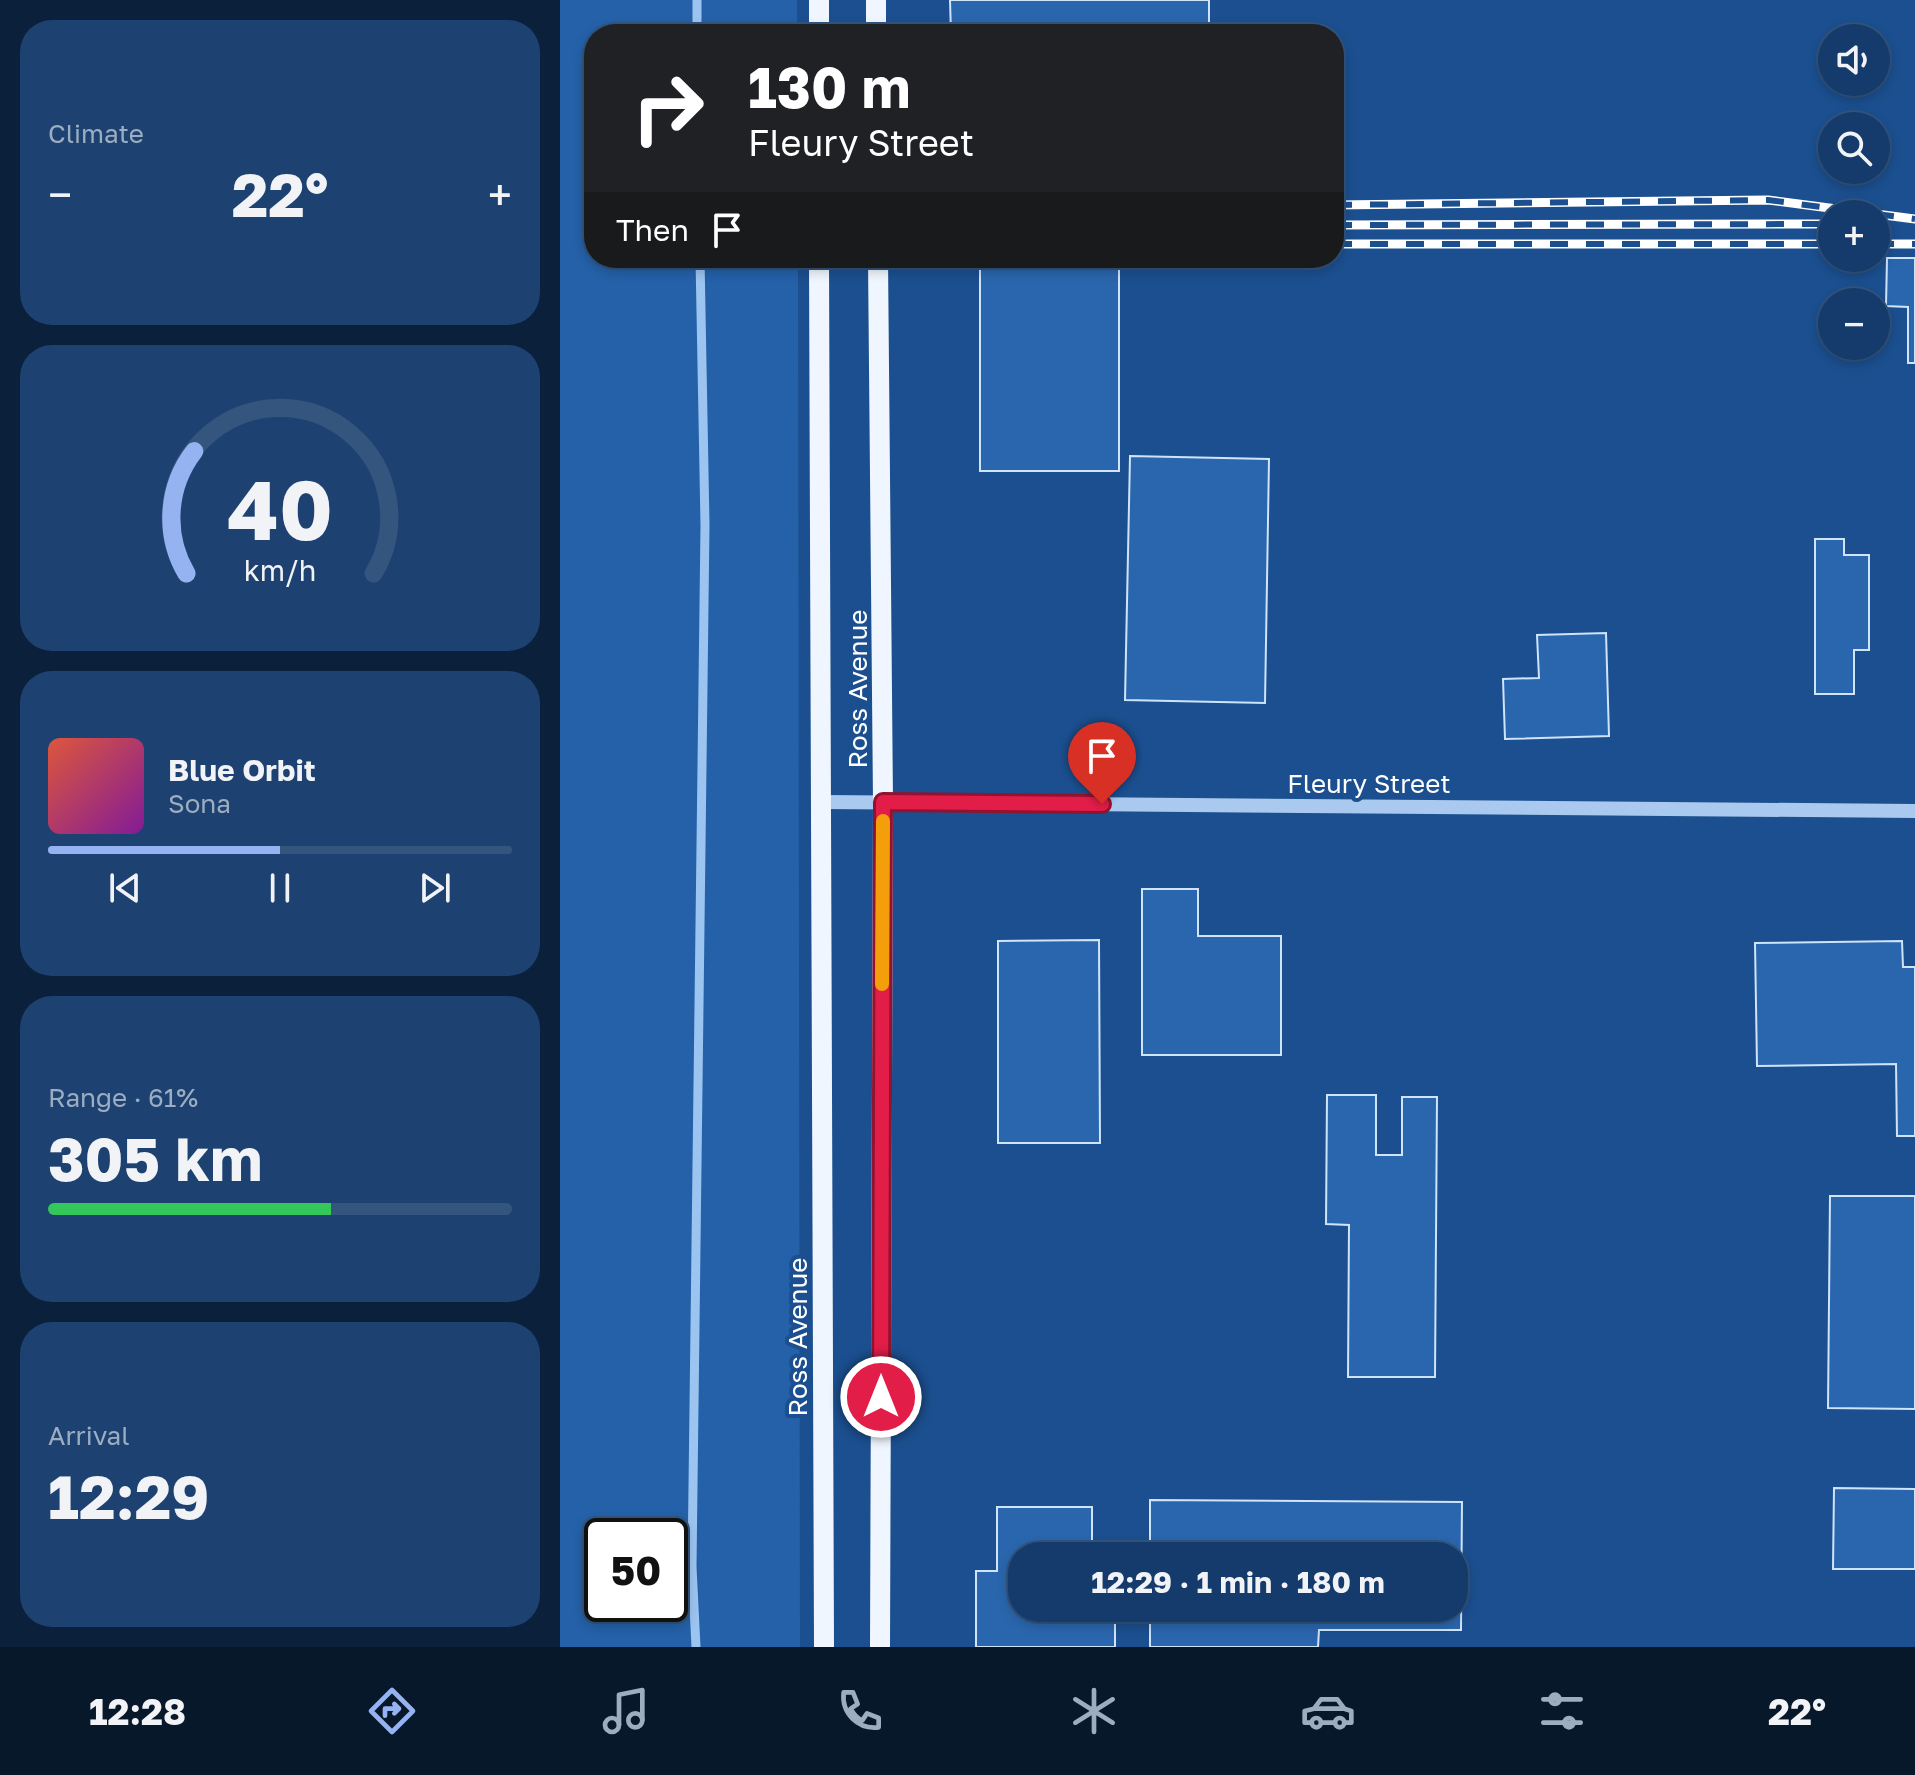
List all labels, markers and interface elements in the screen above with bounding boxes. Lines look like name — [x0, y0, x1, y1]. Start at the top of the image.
map controls — [1818, 24, 1890, 360]
button: sound — [1818, 24, 1890, 96]
text: 130 m — [748, 53, 910, 120]
icon: right — [616, 56, 720, 160]
button: search — [1818, 112, 1890, 184]
text: Climate — [48, 118, 144, 149]
text: Fleury Street — [748, 121, 974, 164]
text: 22° — [232, 158, 328, 230]
text: − — [48, 168, 72, 221]
text: + — [488, 168, 512, 221]
button: + — [1818, 200, 1890, 272]
icon: arrive — [705, 208, 749, 252]
text: Then — [616, 212, 689, 248]
button: − — [1818, 288, 1890, 360]
text: 40 — [227, 458, 333, 558]
text: km/h — [244, 553, 316, 587]
street label: Ross Avenue — [842, 610, 873, 768]
pin — [1068, 722, 1136, 804]
icon: arrive — [1080, 734, 1124, 778]
text: Blue Orbit — [168, 752, 316, 788]
street label: Fleury Street — [1287, 768, 1451, 799]
text: Sona — [168, 788, 231, 819]
icon: previous — [103, 866, 147, 910]
icon: pause — [258, 866, 302, 910]
icon: next — [413, 866, 457, 910]
text: Range · 61% — [48, 1082, 198, 1113]
text: 305 km — [48, 1122, 263, 1194]
street label: Ross Avenue — [782, 1258, 813, 1416]
position arrow — [839, 1355, 923, 1439]
text: Arrival — [48, 1420, 129, 1451]
text: 12:29 — [48, 1460, 209, 1532]
speed limit sign: 50 — [584, 1518, 688, 1622]
text: 12:29 · 1 min · 180 m — [1091, 1564, 1385, 1600]
icon: directions — [364, 1683, 420, 1739]
icon: music — [598, 1683, 654, 1739]
icon: phone — [832, 1683, 888, 1739]
icon: climate — [1066, 1683, 1122, 1739]
icon: car — [1300, 1683, 1356, 1739]
icon: filters — [1534, 1683, 1590, 1739]
text: 12:28 — [89, 1690, 186, 1733]
text: 22° — [1768, 1690, 1826, 1733]

